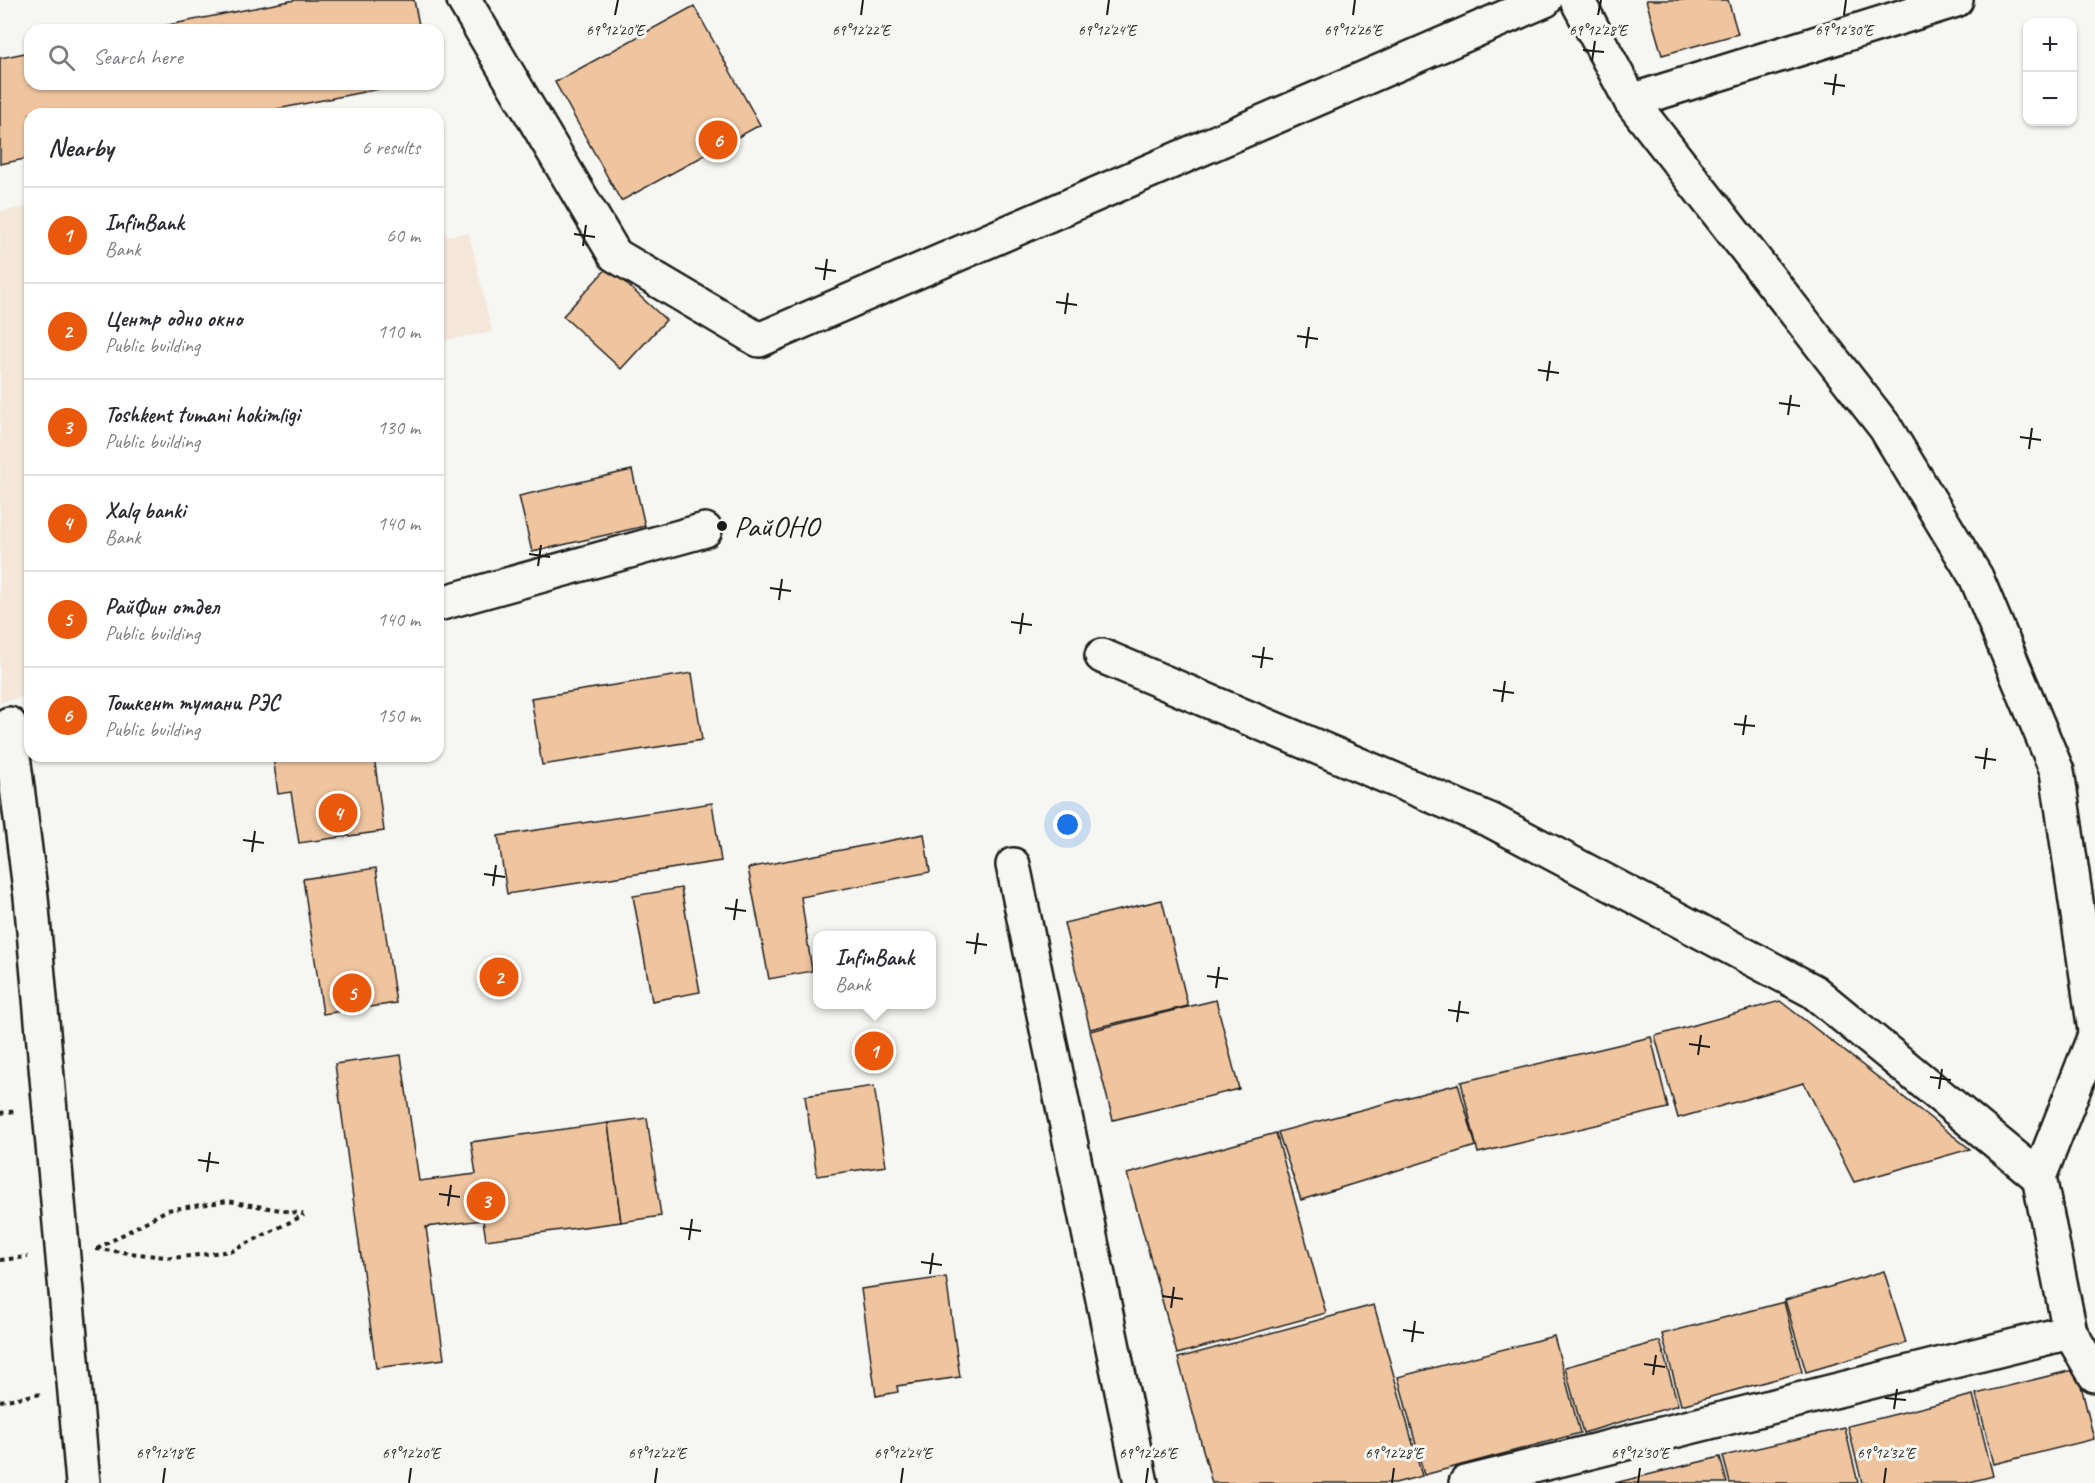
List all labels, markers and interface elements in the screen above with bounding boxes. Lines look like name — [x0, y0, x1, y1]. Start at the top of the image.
map controls — [2023, 18, 2077, 126]
button: + — [2023, 18, 2077, 72]
text: 69°12'20"E — [586, 21, 646, 40]
text: 69°12'22"E — [832, 21, 892, 40]
text: 69°12'24"E — [1078, 21, 1138, 40]
text: 69°12'26"E — [1324, 21, 1384, 40]
text: 69°12'28"E — [1569, 21, 1629, 40]
text: 69°12'30"E — [1815, 21, 1875, 40]
search box — [24, 24, 444, 90]
icon: search — [45, 41, 78, 74]
text: Search here — [93, 43, 183, 71]
button: − — [2023, 72, 2077, 126]
pin: 6 — [698, 118, 738, 162]
text: Nearby — [48, 131, 113, 164]
text: 6 results — [361, 135, 420, 160]
text: InfinBank — [105, 209, 184, 237]
text: 1 — [63, 223, 72, 248]
text: 60 m — [386, 223, 420, 248]
text: Bank — [105, 237, 140, 262]
text: Центр одно окно — [105, 305, 242, 333]
text: 2 — [63, 319, 72, 344]
text: 110 m — [377, 319, 420, 344]
text: Public building — [105, 333, 200, 358]
text: Toshkent tumani hokimligi — [105, 401, 300, 429]
text: 3 — [63, 415, 72, 440]
text: 130 m — [377, 415, 420, 440]
text: Public building — [105, 429, 200, 454]
text: Xalq banki — [105, 497, 185, 525]
place label: РайОНО — [734, 507, 822, 545]
text: 4 — [63, 511, 72, 536]
text: 140 m — [377, 511, 420, 536]
marker: РайОНО — [715, 519, 729, 533]
text: Bank — [105, 525, 140, 550]
text: РайФин отдел — [105, 593, 219, 621]
text: 5 — [63, 607, 72, 632]
text: 140 m — [377, 607, 420, 632]
text: Public building — [105, 621, 200, 646]
text: Тошкент тумани РЭС — [105, 689, 279, 717]
text: 6 — [63, 703, 72, 728]
text: 150 m — [377, 703, 420, 728]
text: Public building — [105, 717, 200, 742]
pin: 4 — [318, 790, 358, 836]
your location — [1053, 810, 1082, 839]
popup — [813, 931, 936, 1009]
text: InfinBank — [835, 944, 914, 972]
pin: 2 — [480, 954, 518, 1000]
pin: 5 — [332, 970, 372, 1016]
text: Bank — [835, 972, 871, 997]
pin: 1 — [854, 1028, 894, 1074]
pin: 3 — [466, 1178, 506, 1224]
text: 69°12'18"E — [136, 1444, 196, 1463]
text: 69°12'20"E — [382, 1444, 442, 1463]
text: 69°12'22"E — [628, 1444, 688, 1463]
text: 69°12'24"E — [874, 1444, 934, 1463]
text: 69°12'26"E — [1119, 1444, 1179, 1463]
text: 69°12'28"E — [1365, 1444, 1425, 1463]
text: 69°12'30"E — [1611, 1444, 1671, 1463]
text: 69°12'32"E — [1857, 1444, 1917, 1463]

